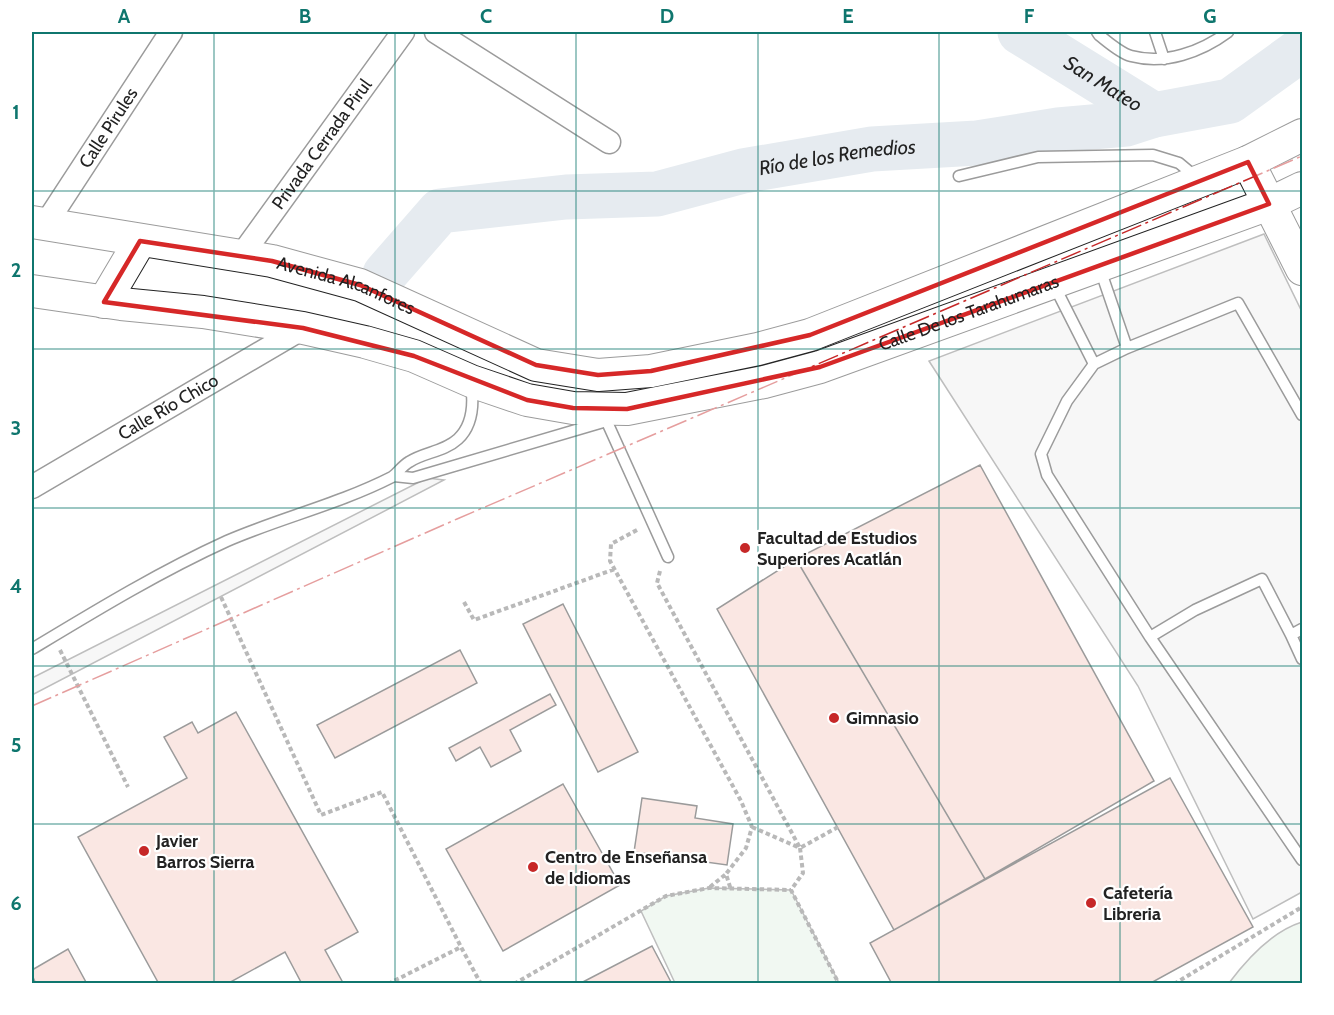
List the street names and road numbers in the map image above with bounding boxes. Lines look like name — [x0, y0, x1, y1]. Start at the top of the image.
street label: Privada Cerrada Pirul — [267, 74, 377, 214]
street label: Calle Pirules — [74, 84, 143, 172]
street label: Avenida Alcanfores — [274, 252, 418, 319]
street label: Calle De los Tarahumaras — [876, 270, 1062, 356]
street label: Calle Río Chico — [114, 369, 222, 445]

